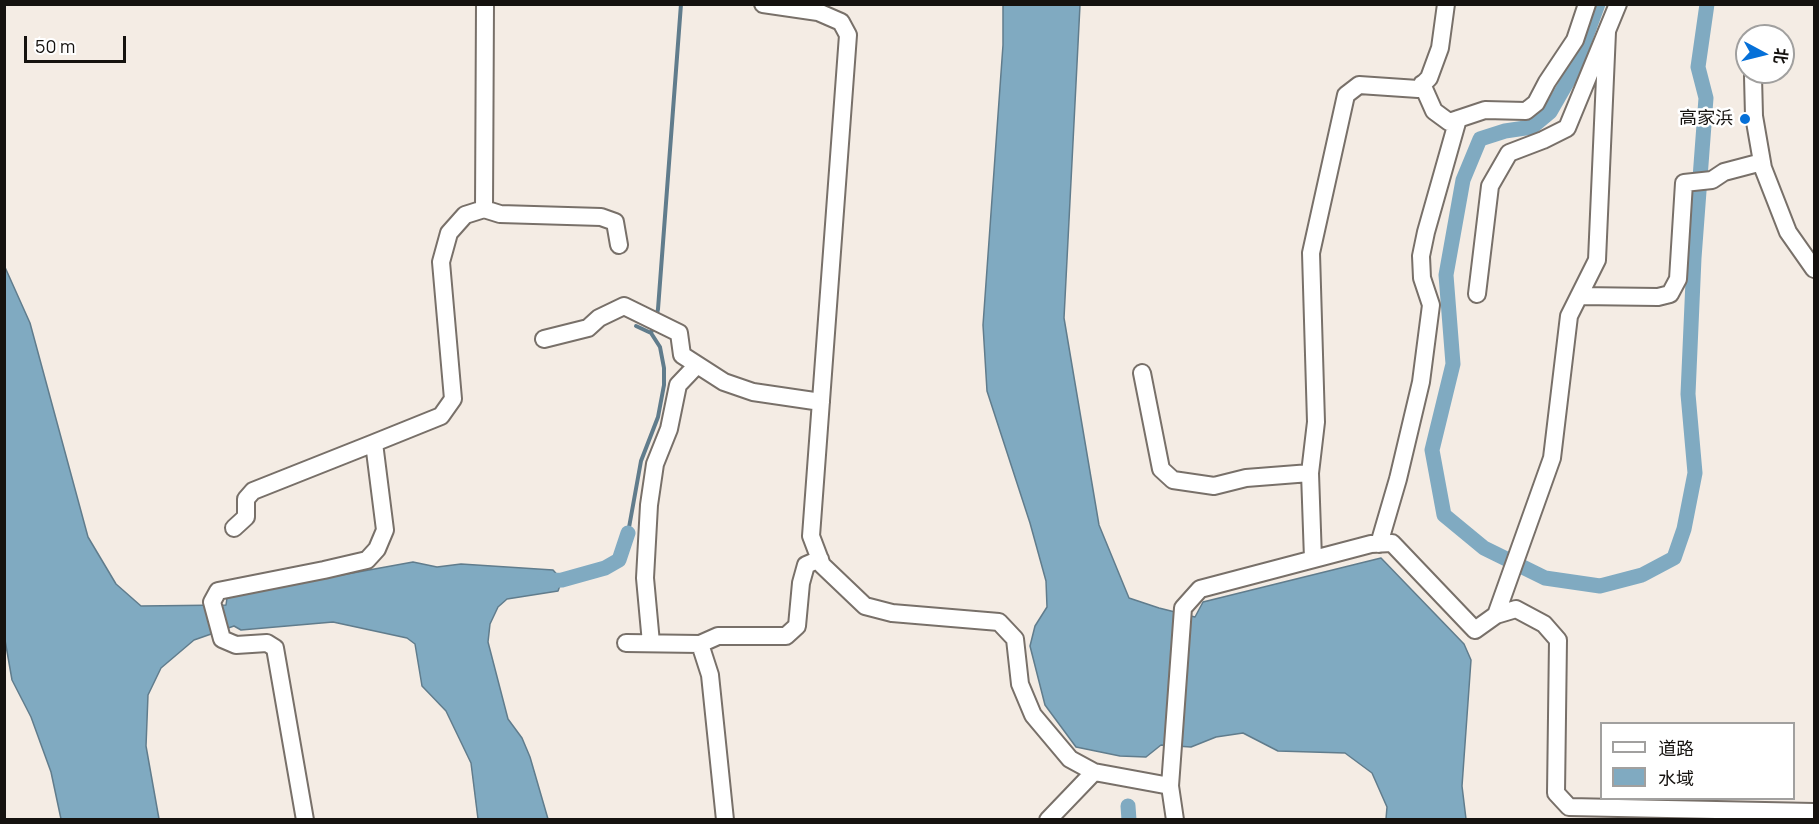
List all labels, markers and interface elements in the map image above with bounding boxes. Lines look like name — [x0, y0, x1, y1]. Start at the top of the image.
scale bar — [27, 24, 129, 62]
north arrow — [1735, 24, 1795, 84]
text: 50 m — [35, 34, 75, 58]
text: 北 — [1769, 47, 1793, 65]
place label: 高家浜 — [1679, 108, 1733, 130]
marker: 高家浜 — [1738, 112, 1752, 126]
legend — [1600, 722, 1795, 800]
text: 道路 — [1658, 736, 1694, 760]
text: 水域 — [1658, 766, 1694, 790]

